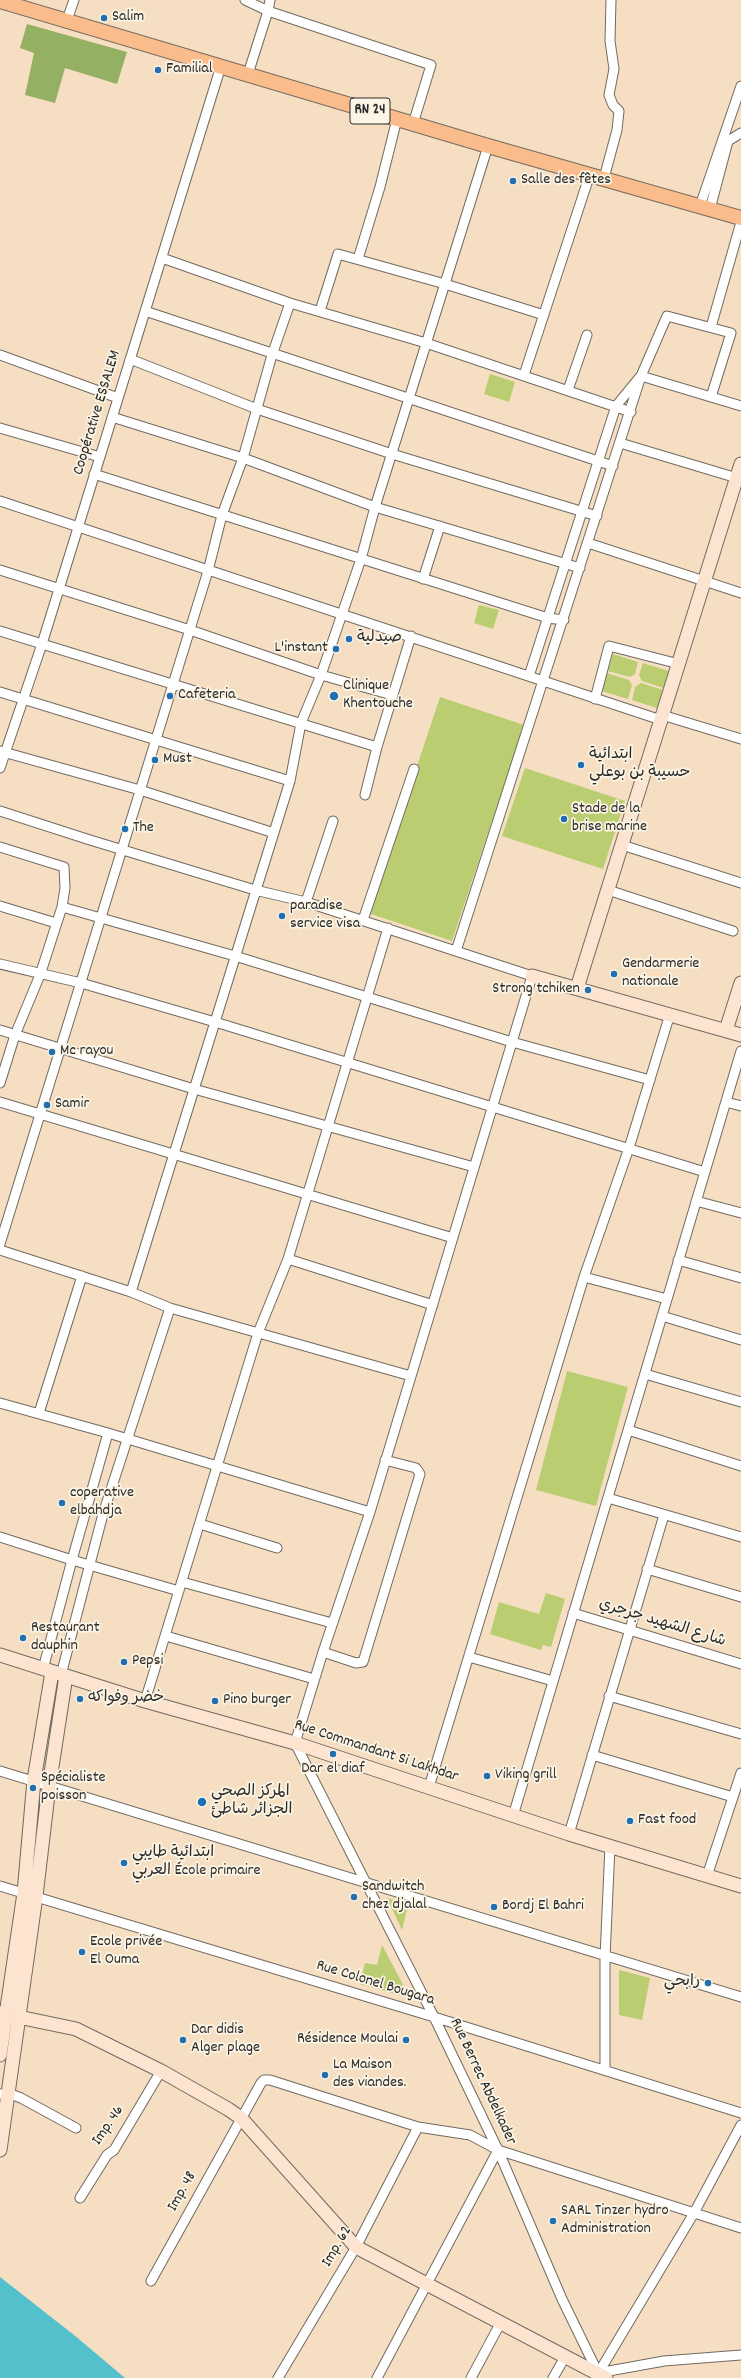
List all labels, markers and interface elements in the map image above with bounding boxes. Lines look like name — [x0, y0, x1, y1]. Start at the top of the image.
place label: Salim — [112, 8, 144, 28]
marker: Salim — [99, 13, 109, 23]
place label: Familial — [166, 60, 213, 80]
marker: Familial — [153, 65, 163, 75]
road number: RN 24 — [350, 98, 390, 124]
place label: Salle des fêtes — [521, 171, 611, 191]
marker: Salle des fêtes — [508, 176, 518, 186]
street label: Coopérative ESSALEM — [70, 348, 126, 478]
place label: صيدلية — [357, 629, 402, 649]
marker: صيدلية — [344, 634, 354, 644]
place label: L'instant — [275, 639, 328, 659]
marker: L'instant — [331, 644, 341, 654]
place label: Clinique Khentouche — [343, 677, 413, 715]
place label: Cafeteria — [178, 686, 235, 706]
marker: Clinique Khentouche — [328, 690, 340, 702]
marker: Cafeteria — [165, 691, 175, 701]
place label: ابتدائية حسيبة بن بوعلي — [589, 746, 691, 784]
place label: Must — [163, 750, 192, 770]
marker: Must — [150, 755, 160, 765]
marker: ابتدائية حسيبة بن بوعلي — [576, 760, 586, 770]
place label: Stade de la brise marine — [572, 800, 647, 838]
marker: Stade de la brise marine — [559, 814, 569, 824]
place label: The — [133, 819, 154, 839]
marker: The — [120, 824, 130, 834]
place label: paradise service visa — [290, 897, 360, 935]
marker: paradise service visa — [277, 911, 287, 921]
place label: Gendarmerie nationale — [622, 955, 699, 993]
marker: Gendarmerie nationale — [609, 969, 619, 979]
place label: Strong tchiken — [492, 980, 580, 1000]
marker: Strong tchiken — [583, 985, 593, 995]
place label: Mc rayou — [60, 1042, 113, 1062]
marker: Mc rayou — [47, 1047, 57, 1057]
place label: Samir — [55, 1095, 89, 1115]
marker: Samir — [42, 1100, 52, 1110]
place label: coperative elbahdja — [70, 1484, 134, 1522]
marker: coperative elbahdja — [57, 1498, 67, 1508]
street label: شارع الشهيد جرجري — [596, 1596, 728, 1652]
place label: Restaurant dauphin — [31, 1619, 100, 1657]
marker: Restaurant dauphin — [18, 1633, 28, 1643]
place label: Pepsi — [132, 1652, 163, 1672]
marker: Pepsi — [119, 1657, 129, 1667]
place label: خضر وفواكه — [88, 1689, 164, 1709]
place label: Pino burger — [223, 1691, 291, 1711]
marker: خضر وفواكه — [75, 1694, 85, 1704]
marker: Pino burger — [210, 1696, 220, 1706]
street label: Rue Commandant Si Lakhdar — [291, 1716, 461, 1788]
marker: Dar el diaf — [328, 1749, 338, 1759]
place label: Dar el diaf — [301, 1760, 365, 1780]
place label: Viking grill — [495, 1766, 557, 1786]
place label: Spécialiste poisson — [41, 1769, 106, 1807]
marker: Viking grill — [482, 1771, 492, 1781]
marker: Spécialiste poisson — [28, 1783, 38, 1793]
place label: المركز الصحي الجزائر شاطئ — [211, 1783, 292, 1821]
marker: المركز الصحي الجزائر شاطئ — [196, 1796, 208, 1808]
place label: Fast food — [638, 1811, 696, 1831]
marker: Fast food — [625, 1816, 635, 1826]
place label: ابتدائية طايبي العربي École primaire — [132, 1844, 261, 1882]
marker: ابتدائية طايبي العربي École primaire — [119, 1858, 129, 1868]
place label: Sandwitch chez djalal — [362, 1878, 427, 1916]
marker: Sandwitch chez djalal — [349, 1892, 359, 1902]
place label: Bordj El Bahri — [502, 1897, 584, 1917]
marker: Bordj El Bahri — [489, 1902, 499, 1912]
place label: Ecole privée El Ouma — [90, 1933, 162, 1971]
marker: Ecole privée El Ouma — [77, 1947, 87, 1957]
street label: Rue Colonel Bougara — [313, 1957, 437, 2011]
place label: رابحي — [664, 1973, 700, 1993]
marker: رابحي — [703, 1978, 713, 1988]
street label: Rue Berrec Abdelkader — [444, 2016, 520, 2148]
place label: Dar didis Alger plage — [191, 2021, 260, 2059]
place label: Résidence Moulai — [297, 2030, 398, 2050]
marker: Dar didis Alger plage — [178, 2035, 188, 2045]
marker: Résidence Moulai — [401, 2035, 411, 2045]
place label: La Maison des viandes. — [333, 2056, 406, 2094]
marker: La Maison des viandes. — [320, 2070, 330, 2080]
street label: Imp. 46 — [89, 2102, 129, 2150]
street label: Imp. 48 — [164, 2169, 202, 2215]
place label: SARL Tinzer hydro Administration — [561, 2202, 669, 2240]
marker: SARL Tinzer hydro Administration — [548, 2216, 558, 2226]
street label: Imp. 62 — [319, 2223, 357, 2271]

